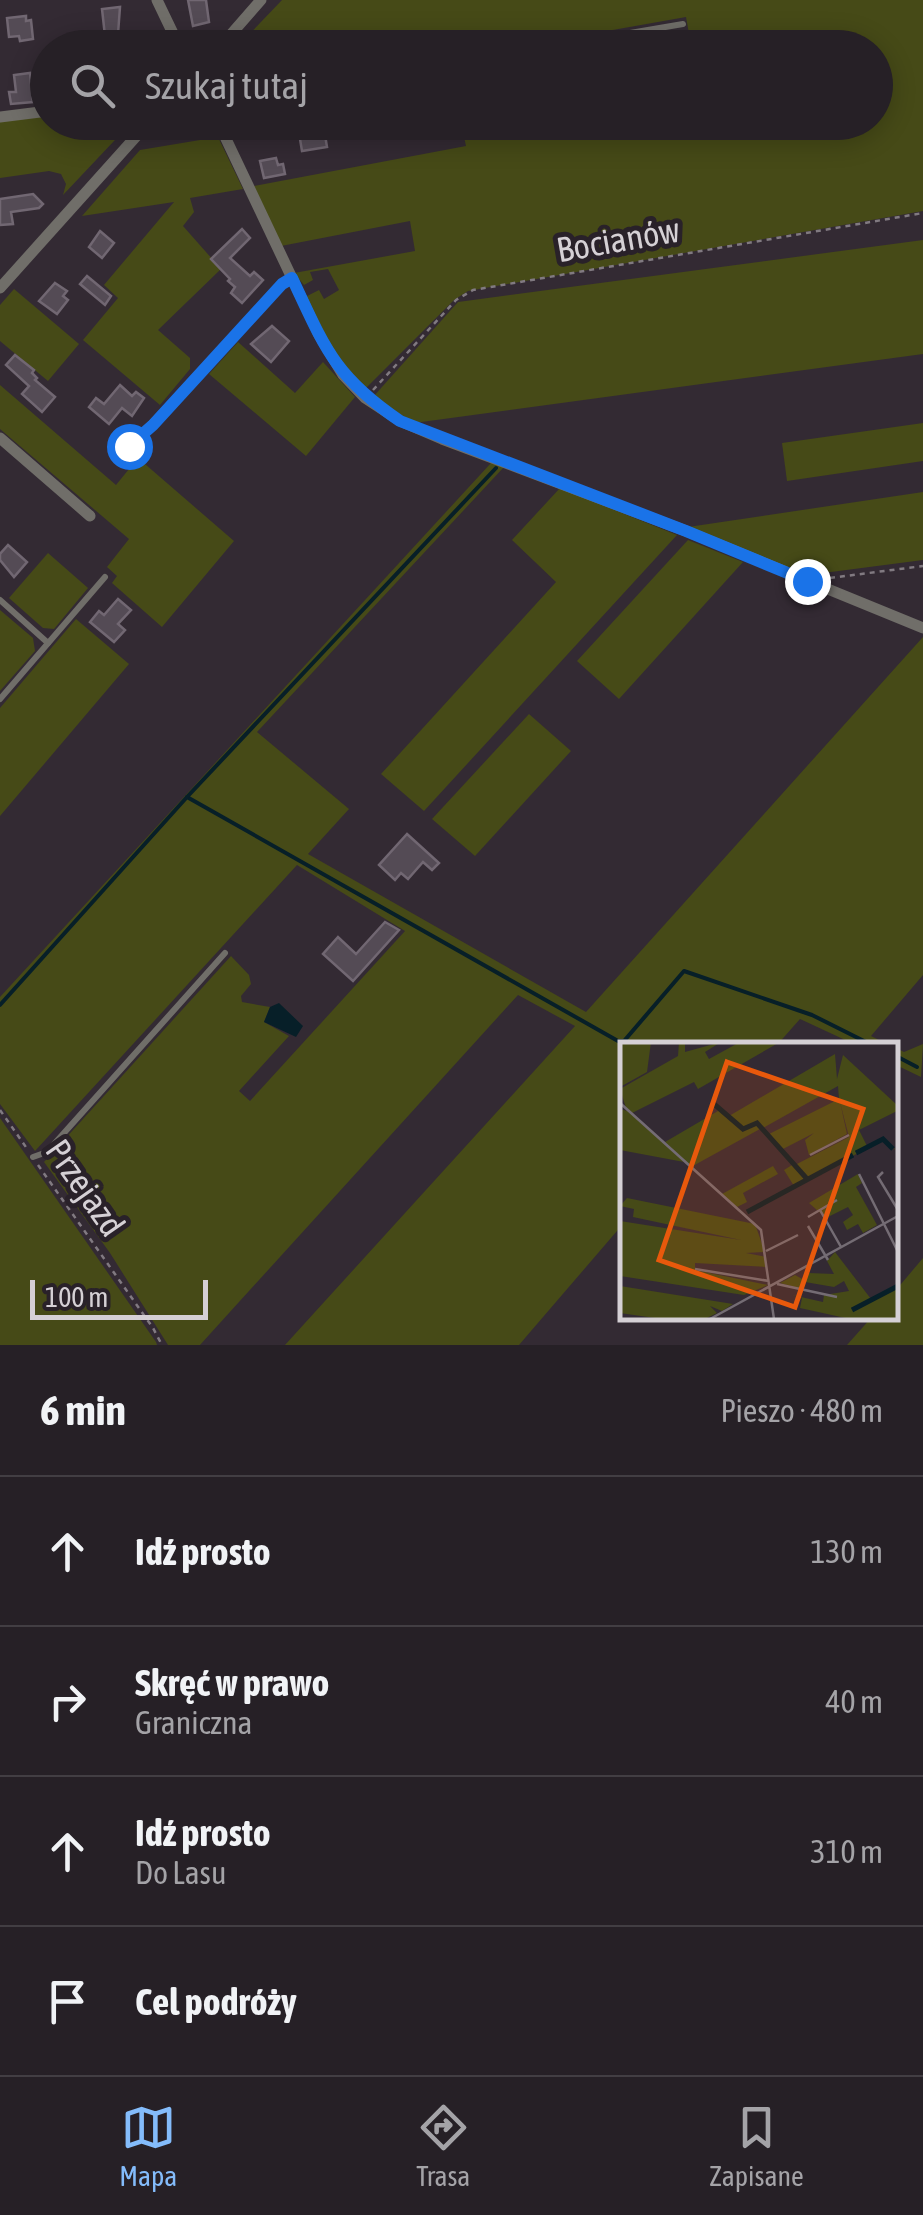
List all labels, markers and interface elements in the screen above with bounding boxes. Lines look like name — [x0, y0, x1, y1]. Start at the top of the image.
search box — [30, 30, 893, 140]
icon: search — [65, 58, 120, 113]
text: Szukaj tutaj — [145, 64, 308, 107]
street label: Bocianów — [553, 209, 683, 270]
route start — [107, 424, 153, 470]
route end — [785, 559, 831, 605]
inset map — [620, 1042, 898, 1320]
street label: Przejazd — [38, 1131, 133, 1243]
scale bar — [30, 1275, 208, 1320]
text: 100 m — [45, 1281, 108, 1313]
text: 6 min — [40, 1386, 126, 1434]
text: Pieszo · 480 m — [720, 1392, 883, 1429]
icon: ahead — [40, 1524, 95, 1579]
text: Idź prosto — [135, 1530, 271, 1573]
text: 130 m — [810, 1533, 883, 1570]
text: Skręć w prawo — [135, 1661, 329, 1704]
icon: right — [40, 1674, 95, 1729]
text: 40 m — [825, 1683, 883, 1720]
text: Graniczna — [135, 1704, 252, 1741]
text: Idź prosto — [135, 1811, 271, 1854]
icon: ahead — [40, 1824, 95, 1879]
text: 310 m — [810, 1833, 883, 1870]
text: Do Lasu — [135, 1854, 226, 1891]
icon: arrive — [40, 1974, 95, 2029]
text: Cel podróży — [135, 1980, 297, 2023]
tab: Mapa — [119, 2100, 177, 2192]
tab: Trasa — [416, 2100, 471, 2192]
tab: Zapisane — [709, 2100, 804, 2192]

